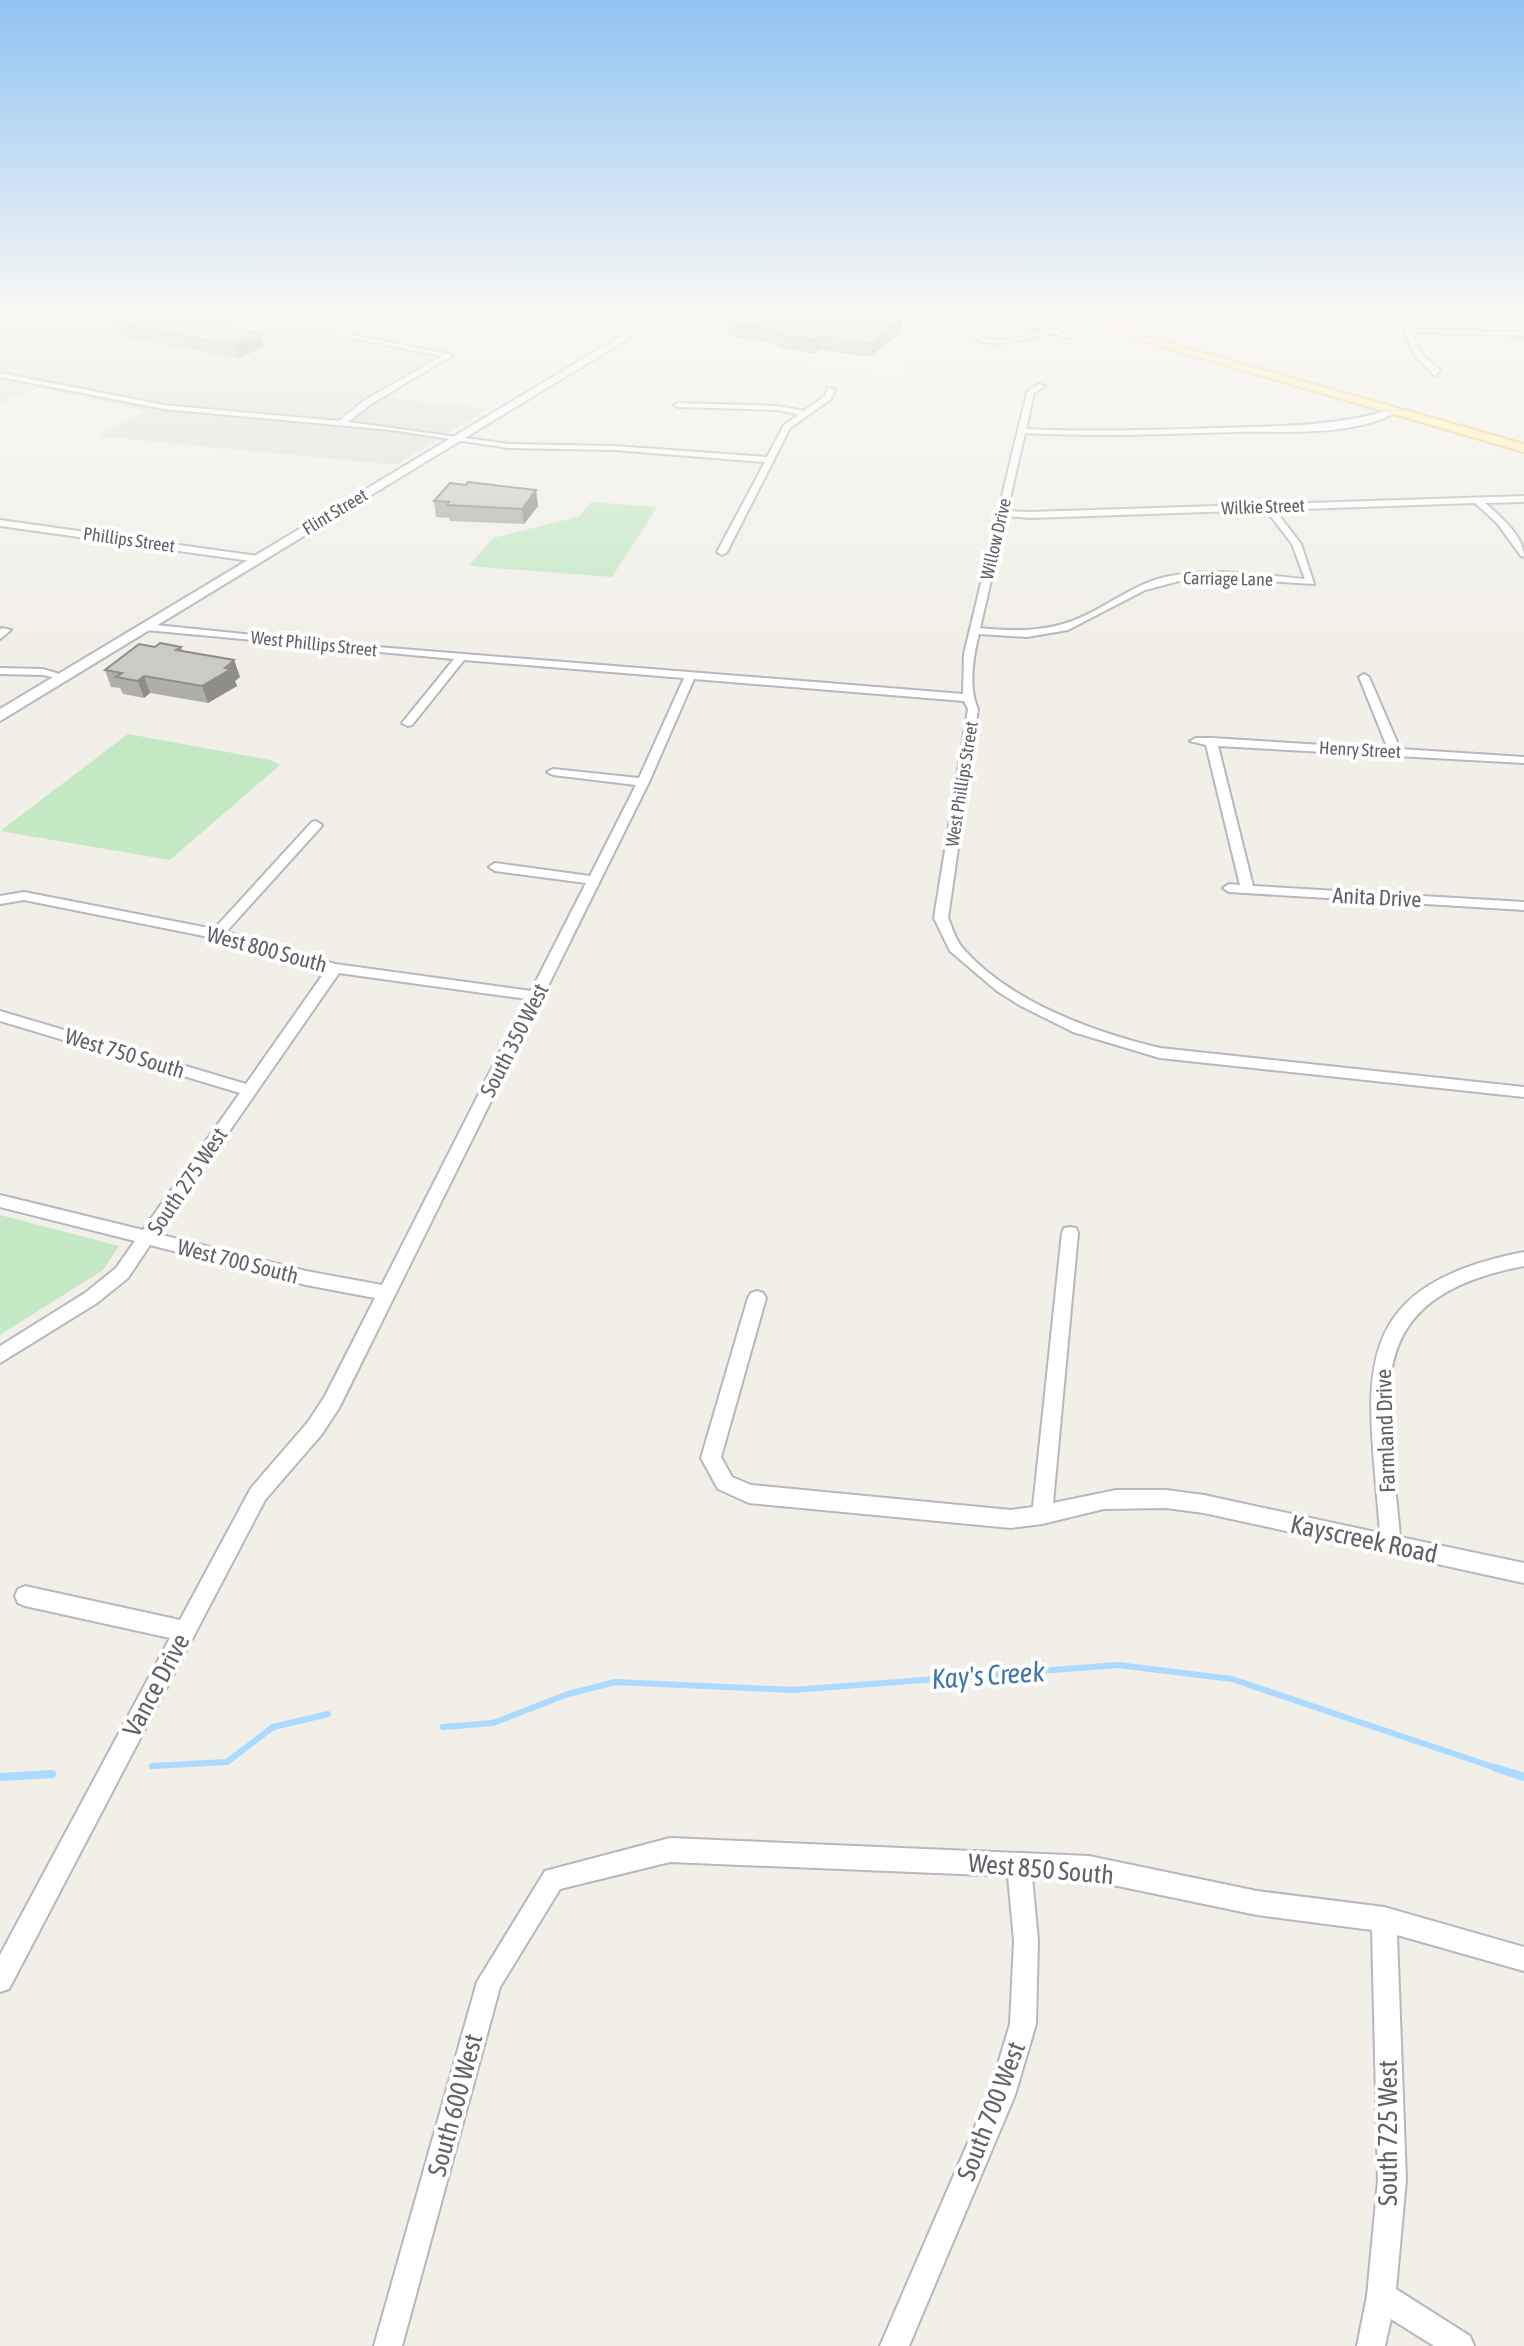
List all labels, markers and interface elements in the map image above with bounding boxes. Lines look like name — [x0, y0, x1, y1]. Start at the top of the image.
street label: Flint Street — [298, 484, 371, 539]
street label: Wilkie Street — [1221, 495, 1305, 518]
street label: Willow Drive — [976, 496, 1015, 582]
street label: Phillips Street — [82, 523, 176, 556]
street label: Carriage Lane — [1183, 567, 1273, 590]
street label: West Phillips Street — [250, 626, 378, 661]
street label: West Phillips Street — [941, 720, 982, 848]
street label: Henry Street — [1319, 737, 1402, 762]
street label: Anita Drive — [1332, 882, 1422, 912]
street label: West 800 South — [204, 920, 330, 978]
street label: South 350 West — [474, 979, 554, 1101]
street label: West 750 South — [62, 1022, 188, 1084]
street label: South 275 West — [142, 1122, 232, 1240]
street label: West 700 South — [175, 1233, 301, 1289]
street label: Farmland Drive — [1370, 1369, 1400, 1493]
street label: Kayscreek Road — [1288, 1509, 1440, 1569]
street label: Vance Drive — [116, 1628, 196, 1742]
water label: Kay's Creek — [930, 1655, 1046, 1695]
street label: West 850 South — [967, 1848, 1115, 1890]
street label: South 600 West — [422, 2031, 488, 2179]
street label: South 700 West — [951, 2037, 1031, 2185]
street label: South 725 West — [1373, 2060, 1403, 2206]

